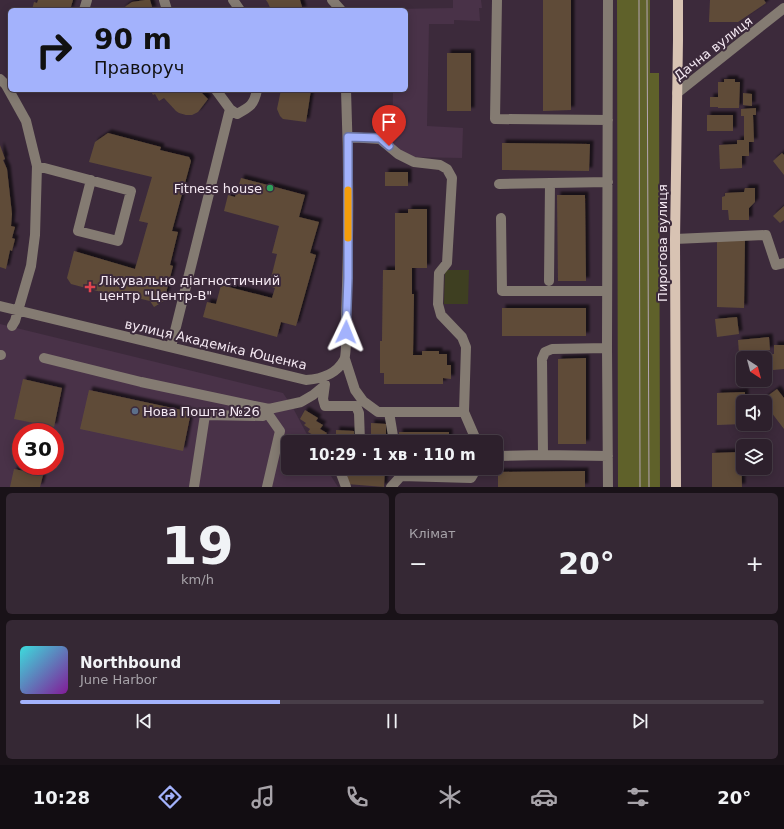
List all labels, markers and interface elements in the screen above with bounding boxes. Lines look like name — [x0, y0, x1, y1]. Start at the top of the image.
street label: Дачна вулиця — [671, 13, 755, 84]
text: 90 m — [94, 23, 172, 56]
icon: right — [28, 24, 80, 76]
text: Праворуч — [94, 57, 184, 78]
pin — [372, 105, 406, 146]
icon: arrive — [378, 111, 400, 133]
place label: Fitness house — [174, 181, 262, 196]
marker: Fitness house — [265, 183, 275, 193]
street label: Пирогова вулиця — [655, 184, 670, 302]
place label: Лікувально діагностичний центр "Центр-В" — [99, 273, 280, 303]
marker: Лікувально діагностичний центр "Центр-В" — [84, 281, 96, 293]
position arrow — [325, 311, 367, 353]
street label: вулиця Академіка Ющенка — [123, 316, 308, 373]
north arrow — [736, 351, 772, 387]
map controls — [736, 351, 772, 475]
button: sound — [736, 395, 772, 431]
place label: Нова Пошта №26 — [143, 404, 260, 419]
marker: Нова Пошта №26 — [130, 406, 140, 416]
speed limit sign: 30 — [12, 423, 64, 475]
button: layers — [736, 439, 772, 475]
text: 10:29 · 1 хв · 110 m — [308, 446, 476, 464]
text: 19 — [161, 516, 234, 576]
text: Клімат — [409, 526, 456, 541]
text: 20° — [558, 546, 615, 581]
text: − — [409, 551, 427, 576]
text: + — [746, 551, 764, 576]
text: km/h — [181, 572, 214, 587]
text: Northbound — [80, 654, 181, 672]
text: June Harbor — [80, 672, 157, 687]
icon: previous — [133, 710, 155, 732]
icon: pause — [381, 710, 403, 732]
icon: next — [629, 710, 651, 732]
icon: directions — [156, 783, 184, 811]
icon: music — [249, 783, 277, 811]
icon: phone — [343, 783, 371, 811]
icon: climate — [436, 783, 464, 811]
icon: car — [530, 783, 558, 811]
icon: filters — [624, 783, 652, 811]
text: 10:28 — [33, 787, 90, 808]
text: 20° — [717, 787, 751, 808]

